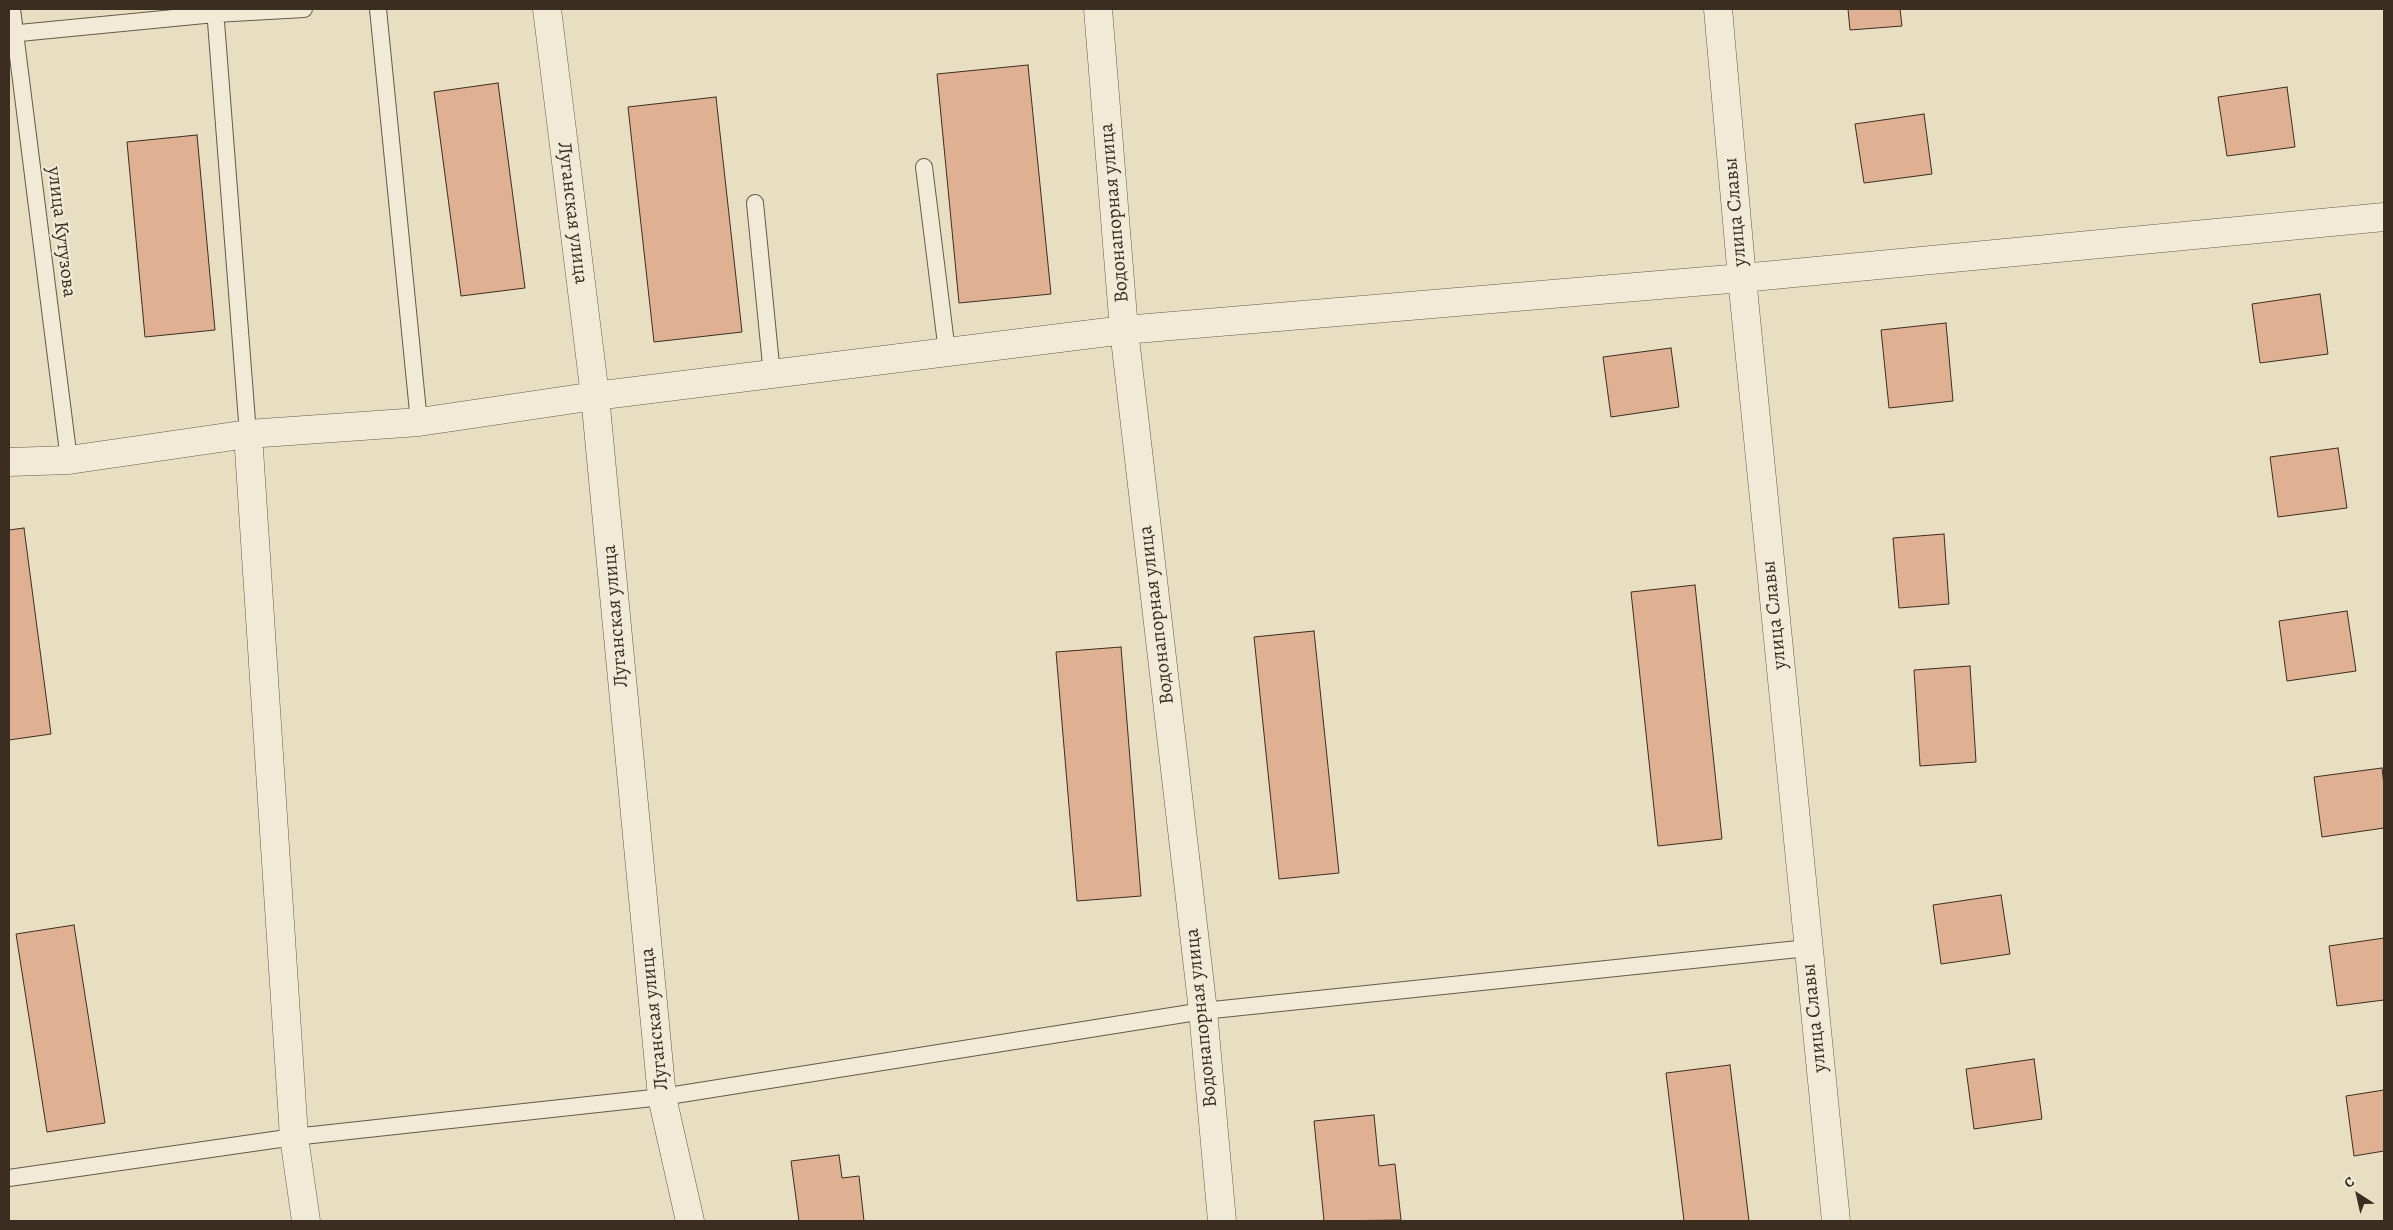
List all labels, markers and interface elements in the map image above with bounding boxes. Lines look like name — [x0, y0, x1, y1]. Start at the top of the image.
street label: Водонапорная улица — [1095, 122, 1135, 304]
street label: Луганская улица — [551, 140, 593, 286]
street label: улица Славы — [1719, 156, 1753, 268]
street label: улица Кутузова — [41, 165, 81, 299]
street label: Водонапорная улица — [1134, 524, 1180, 706]
street label: Луганская улица — [598, 544, 634, 688]
street label: улица Славы — [1757, 559, 1793, 671]
street label: Водонапорная улица — [1181, 927, 1223, 1109]
street label: Луганская улица — [636, 947, 674, 1091]
street label: улица Славы — [1797, 962, 1833, 1074]
north arrow — [2333, 1170, 2383, 1220]
text: С — [2340, 1172, 2358, 1193]

